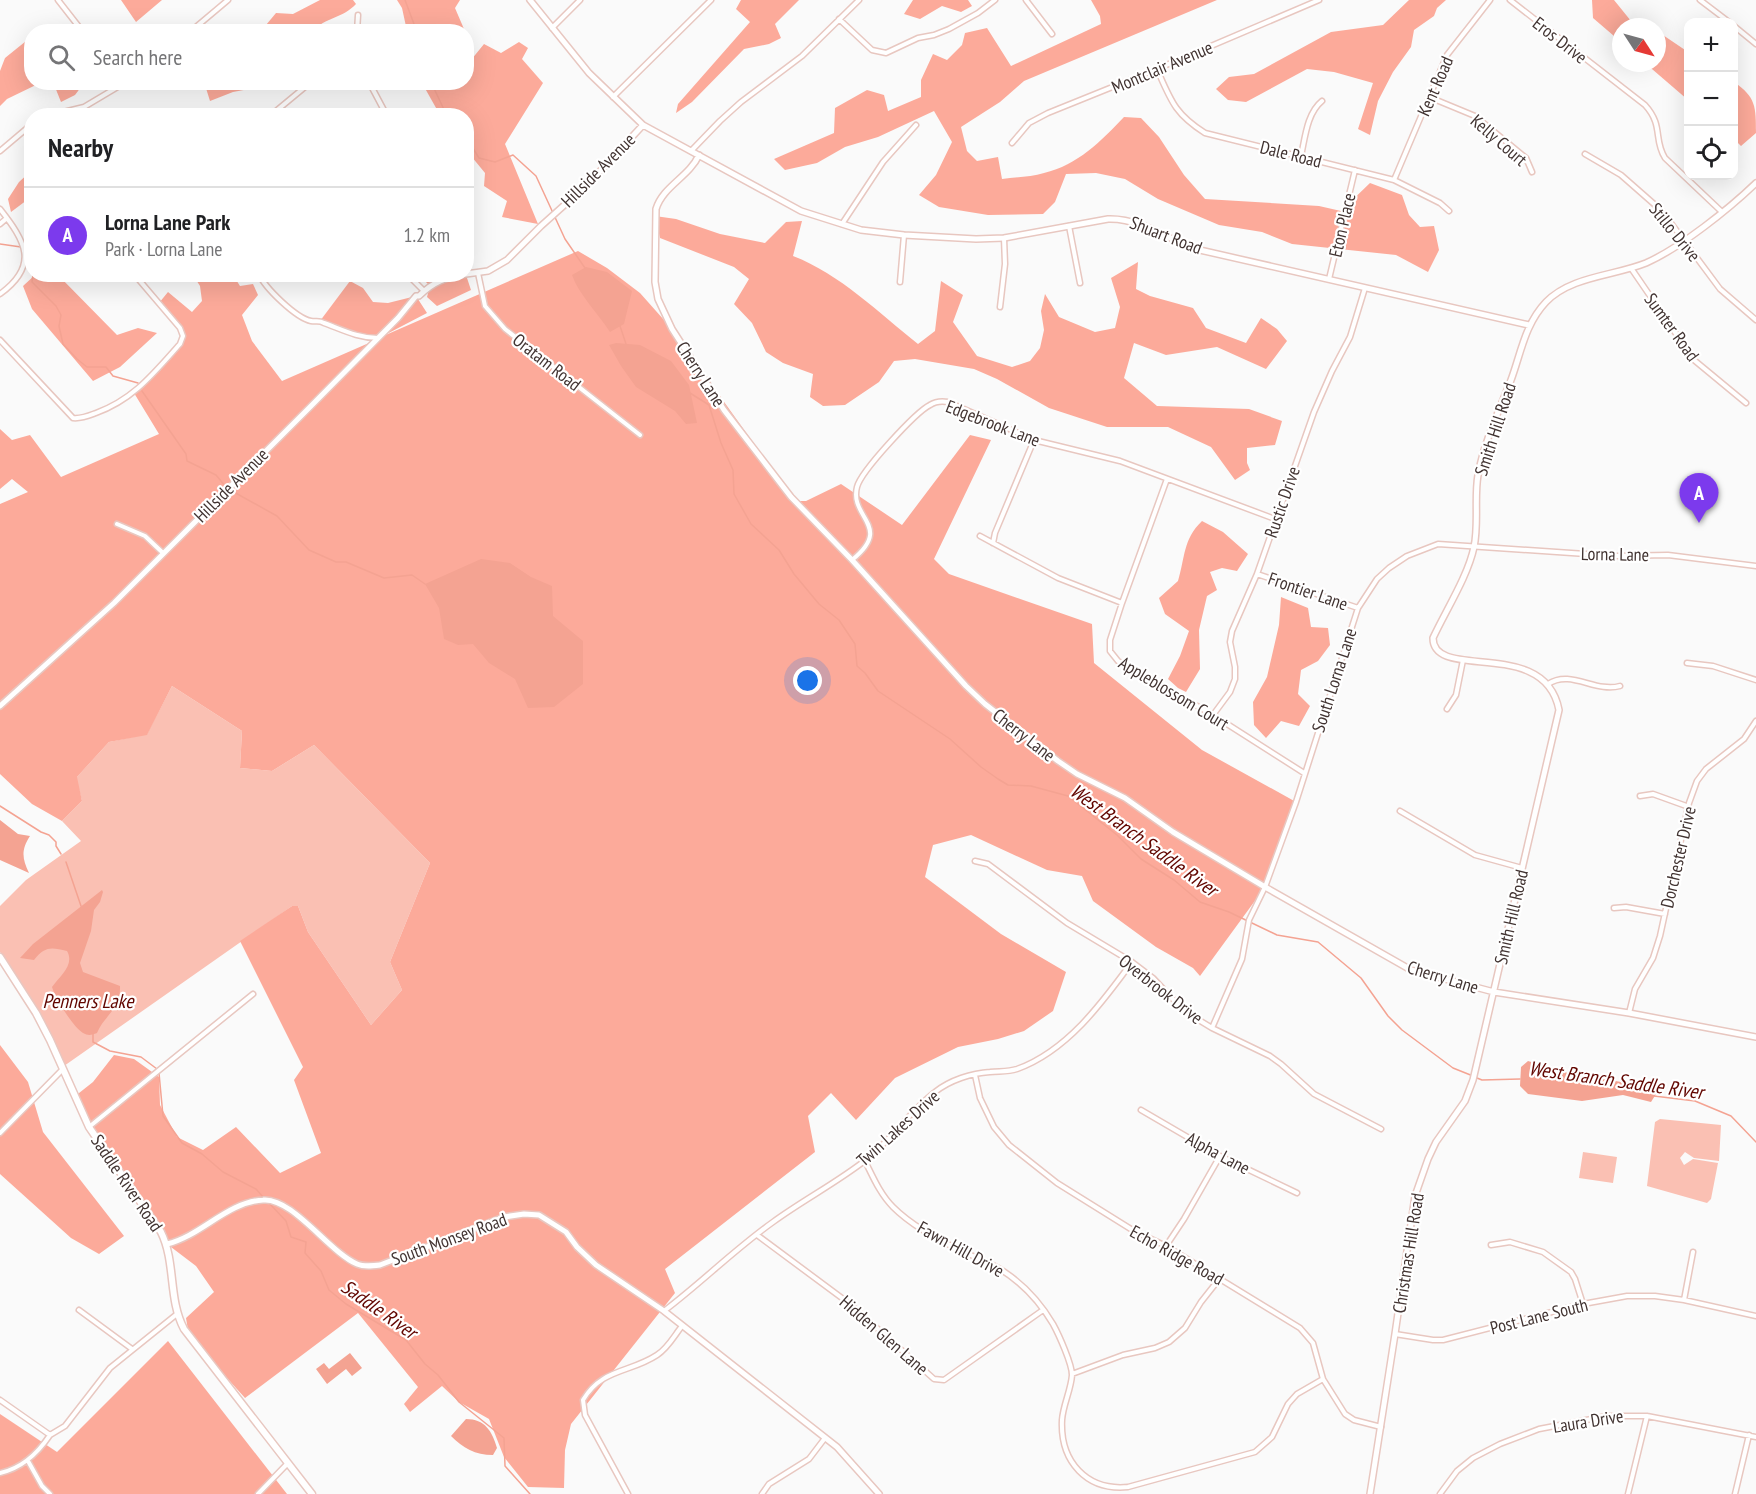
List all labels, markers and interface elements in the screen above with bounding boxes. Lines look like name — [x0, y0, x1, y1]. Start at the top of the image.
street label: Eros Drive — [1528, 12, 1592, 68]
north arrow — [1612, 18, 1666, 72]
map controls — [1684, 18, 1738, 180]
button: + — [1684, 18, 1738, 72]
search box — [24, 24, 474, 90]
street label: Montclair Avenue — [1108, 35, 1216, 99]
icon: search — [45, 41, 78, 74]
text: Search here — [93, 43, 182, 71]
street label: Kent Road — [1412, 53, 1458, 119]
button: − — [1684, 72, 1738, 126]
street label: Kelly Court — [1466, 109, 1532, 171]
button: locate — [1684, 126, 1738, 180]
street label: Hillside Avenue — [556, 128, 640, 212]
text: Nearby — [48, 131, 113, 164]
street label: Dale Road — [1258, 135, 1324, 173]
street label: Eton Place — [1323, 191, 1361, 259]
street label: Stillo Drive — [1644, 198, 1706, 266]
text: Lorna Lane Park — [105, 208, 230, 236]
street label: Shuart Road — [1127, 211, 1205, 259]
text: A — [62, 222, 73, 248]
text: 1.2 km — [403, 222, 450, 248]
text: Park · Lorna Lane — [105, 236, 223, 262]
street label: Sumter Road — [1639, 288, 1705, 366]
street label: Oratam Road — [508, 328, 586, 396]
street label: Cherry Lane — [671, 337, 731, 411]
street label: Smith Hill Road — [1469, 380, 1521, 478]
street label: Edgebrook Lane — [943, 394, 1043, 452]
street label: Hillside Avenue — [189, 443, 273, 527]
street label: Rustic Drive — [1259, 463, 1305, 541]
pin: A — [1680, 474, 1718, 523]
street label: Lorna Lane — [1581, 542, 1649, 566]
street label: Frontier Lane — [1265, 567, 1351, 615]
street label: South Lorna Lane — [1306, 625, 1362, 735]
street label: Appleblossom Court — [1115, 651, 1233, 735]
your location — [793, 666, 822, 695]
street label: Cherry Lane — [988, 703, 1060, 767]
water label: West Branch Saddle River — [1065, 778, 1225, 904]
street label: Dorchester Drive — [1655, 804, 1701, 910]
street label: Smith Hill Road — [1489, 867, 1533, 967]
street label: Overbrook Drive — [1114, 949, 1208, 1029]
street label: Cherry Lane — [1405, 955, 1481, 999]
water label: Penners Lake — [43, 988, 135, 1014]
water label: West Branch Saddle River — [1527, 1055, 1707, 1105]
street label: Twin Lakes Drive — [852, 1085, 944, 1171]
street label: Alpha Lane — [1182, 1127, 1254, 1179]
street label: Saddle River Road — [86, 1130, 168, 1236]
street label: Christmas Hill Road — [1387, 1191, 1429, 1315]
street label: South Monsey Road — [388, 1207, 510, 1271]
street label: Fawn Hill Drive — [914, 1216, 1008, 1282]
street label: Echo Ridge Road — [1126, 1220, 1228, 1290]
water label: Saddle River — [336, 1274, 424, 1346]
street label: Hidden Glen Lane — [835, 1290, 933, 1380]
street label: Post Lane South — [1488, 1293, 1590, 1339]
street label: Laura Drive — [1551, 1404, 1625, 1438]

